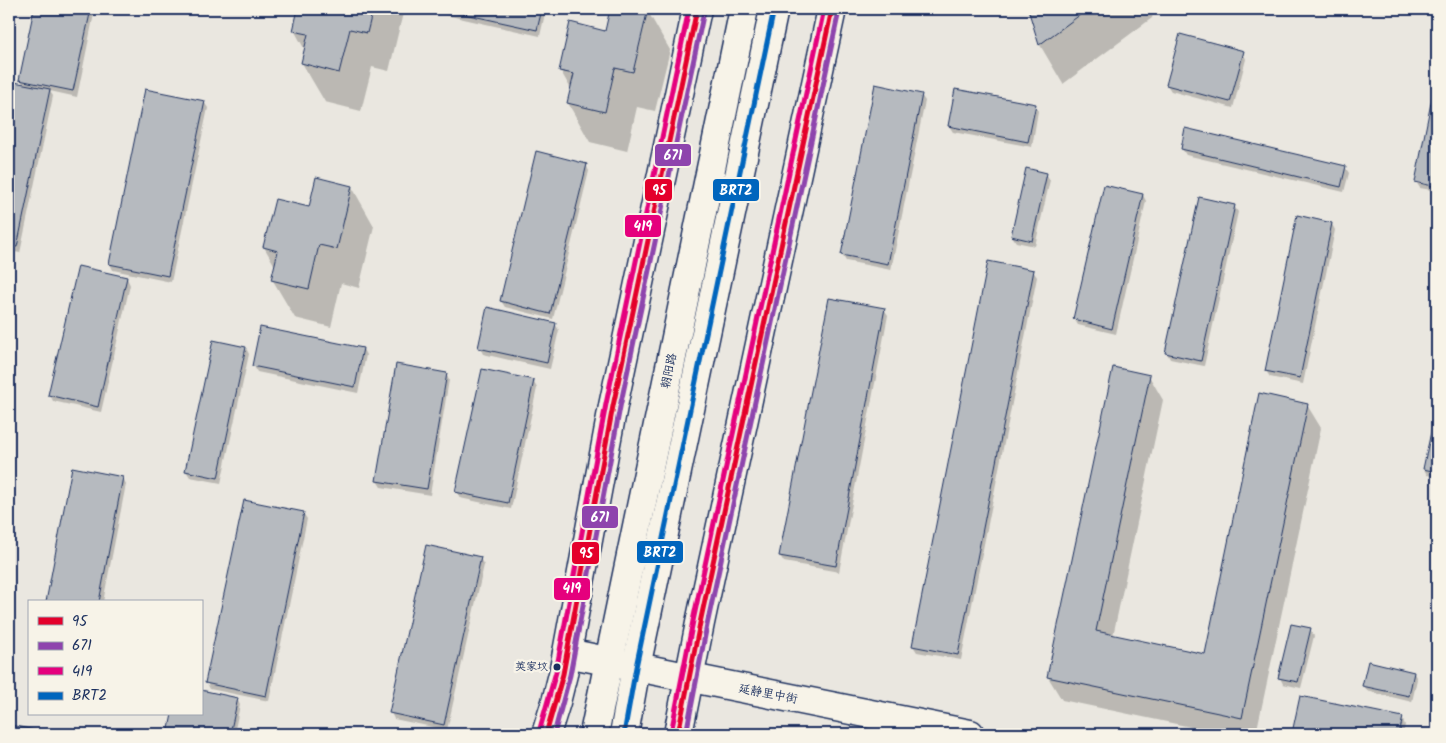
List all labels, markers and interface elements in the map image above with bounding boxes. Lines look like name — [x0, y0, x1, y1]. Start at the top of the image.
line badge: 671 — [654, 143, 692, 167]
text: 671 — [664, 145, 683, 167]
line badge: 95 — [644, 178, 673, 202]
line badge: BRT2 — [712, 178, 760, 202]
text: 95 — [652, 180, 668, 202]
text: BRT2 — [720, 180, 752, 202]
line badge: 419 — [624, 214, 662, 238]
text: 419 — [634, 216, 652, 238]
street label: 朝阳路 — [656, 351, 682, 391]
line badge: 671 — [581, 505, 619, 529]
text: 671 — [591, 507, 610, 529]
line badge: BRT2 — [636, 540, 684, 564]
line badge: 95 — [571, 541, 600, 565]
text: BRT2 — [644, 542, 676, 564]
text: 95 — [579, 543, 595, 565]
line badge: 419 — [553, 577, 591, 601]
text: 419 — [563, 578, 581, 600]
legend — [28, 600, 202, 716]
text: 95 — [72, 610, 88, 634]
text: 671 — [72, 634, 92, 658]
place label: 英家坟 — [515, 658, 548, 676]
text: 419 — [72, 660, 93, 684]
marker: 英家坟 — [552, 662, 562, 672]
street label: 延静里中街 — [737, 679, 799, 709]
text: BRT2 — [72, 684, 107, 708]

